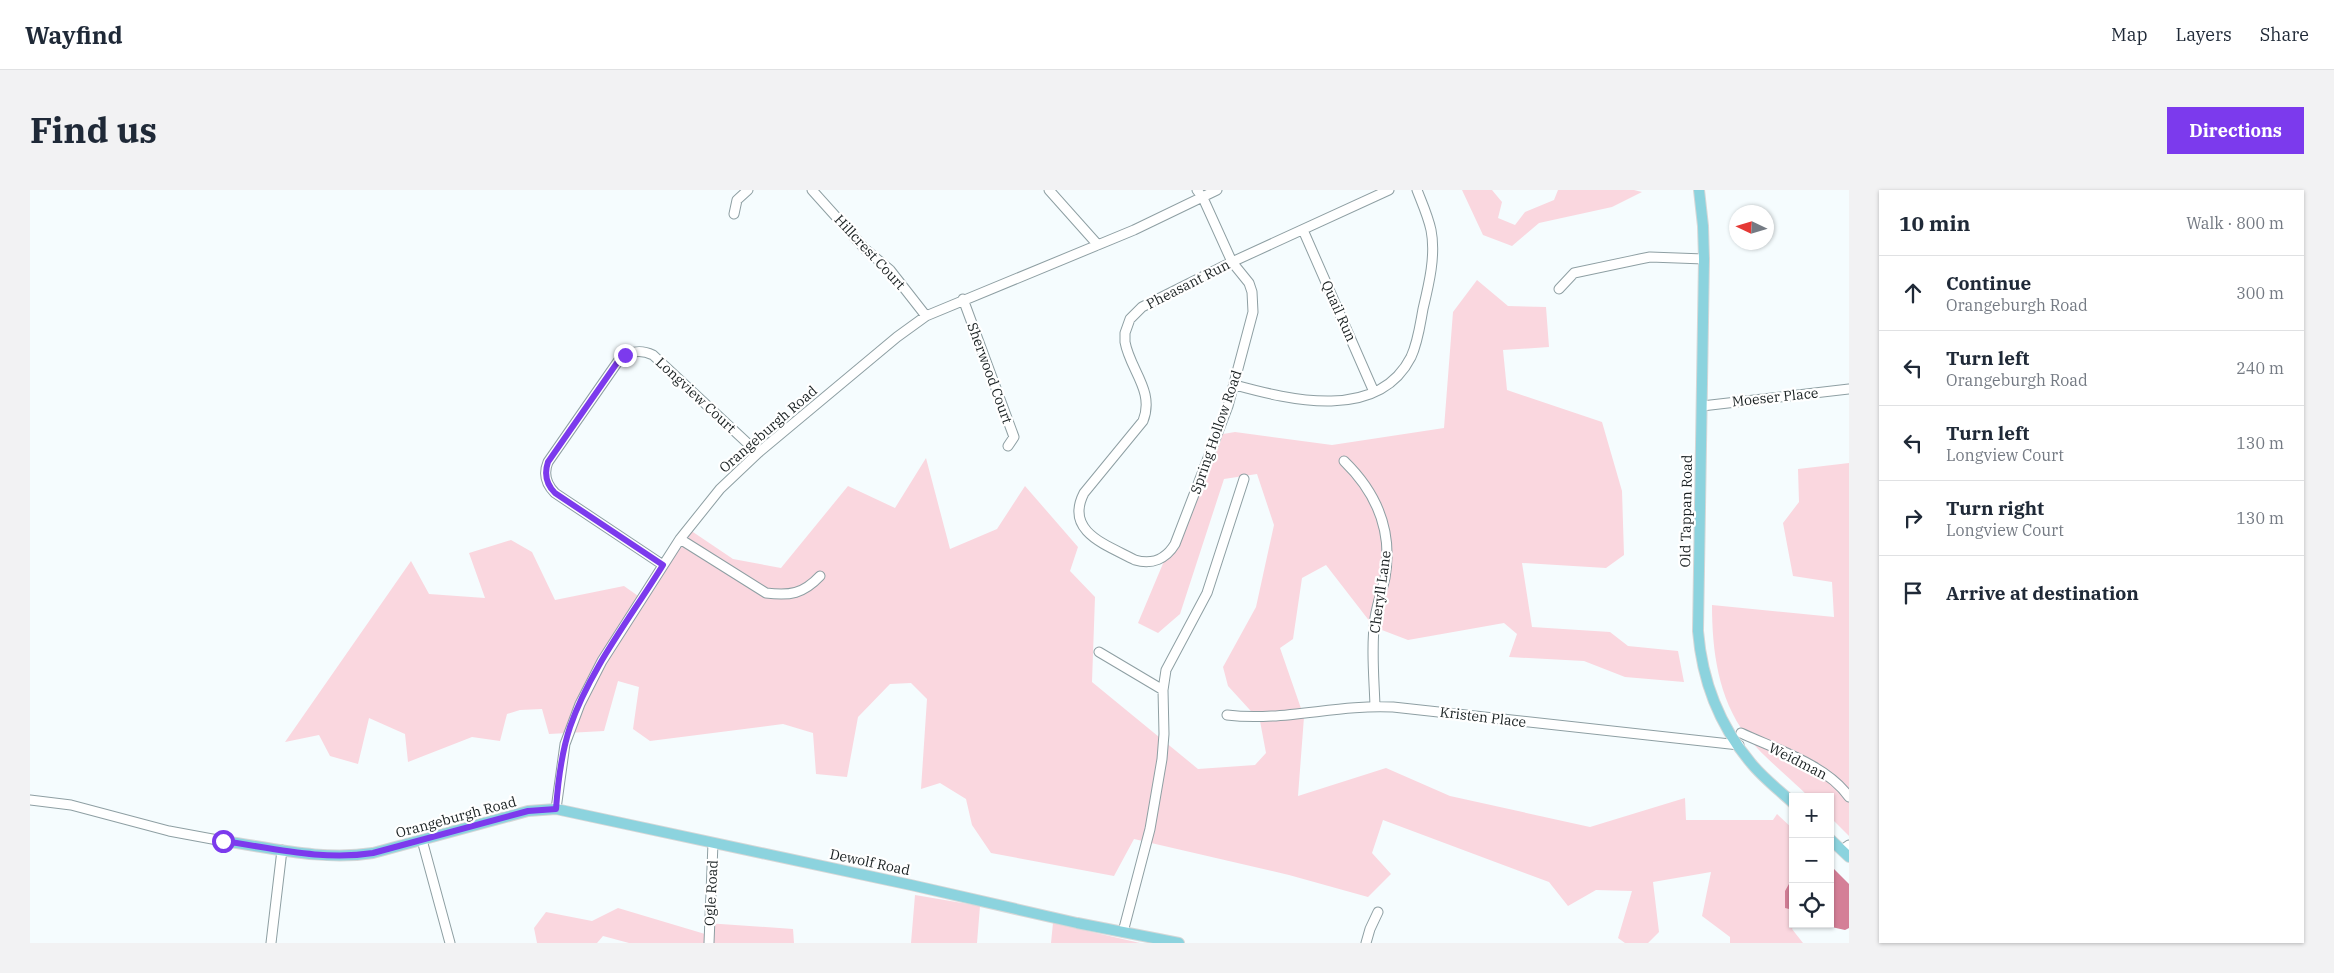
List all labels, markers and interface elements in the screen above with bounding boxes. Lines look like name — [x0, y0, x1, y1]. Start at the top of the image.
text: Wayfind — [25, 19, 123, 51]
text: Map — [2111, 23, 2148, 46]
text: Layers — [2176, 23, 2232, 46]
text: Share — [2260, 23, 2309, 46]
text: Find us — [30, 107, 157, 153]
button: Directions — [2167, 107, 2304, 154]
north arrow — [1729, 205, 1774, 250]
text: 10 min — [1899, 209, 1970, 237]
street label: Hillcrest Court — [831, 211, 910, 293]
text: Walk · 800 m — [2186, 213, 2284, 233]
street label: Pheasant Run — [1143, 255, 1233, 313]
text: Continue — [1946, 271, 2031, 295]
street label: Quail Run — [1318, 278, 1360, 344]
icon: ahead — [1899, 279, 1927, 307]
text: 300 m — [2236, 283, 2284, 303]
text: Orangeburgh Road — [1946, 295, 2088, 315]
street label: Sherwood Court — [963, 320, 1017, 426]
route end — [614, 344, 637, 367]
text: Turn left — [1946, 346, 2029, 370]
street label: Longview Court — [652, 353, 740, 437]
icon: left — [1899, 354, 1927, 382]
text: 240 m — [2236, 358, 2284, 378]
street label: Spring Hollow Road — [1186, 367, 1246, 496]
text: Orangeburgh Road — [1946, 370, 2088, 390]
street label: Orangeburgh Road — [715, 381, 821, 476]
street label: Moeser Place — [1731, 384, 1819, 410]
text: Turn left — [1946, 421, 2029, 445]
icon: left — [1899, 429, 1927, 457]
text: 130 m — [2236, 433, 2284, 453]
text: Longview Court — [1946, 445, 2064, 465]
street label: Old Tappan Road — [1676, 454, 1696, 568]
text: Turn right — [1946, 496, 2044, 520]
icon: right — [1899, 504, 1927, 532]
text: 130 m — [2236, 508, 2284, 528]
text: Longview Court — [1946, 520, 2064, 540]
street label: Cheryll Lane — [1365, 549, 1395, 635]
icon: arrive — [1899, 579, 1927, 607]
text: Arrive at destination — [1946, 581, 2139, 605]
street label: Kristen Place — [1439, 703, 1527, 731]
street label: Weidman — [1766, 739, 1830, 783]
street label: Orangeburgh Road — [394, 792, 519, 842]
map controls — [1789, 793, 1834, 928]
button: + — [1789, 793, 1834, 838]
route start — [212, 830, 235, 853]
button: − — [1789, 838, 1834, 883]
street label: Dewolf Road — [828, 845, 912, 879]
street label: Ogle Road — [700, 859, 722, 926]
button: locate — [1789, 883, 1834, 928]

